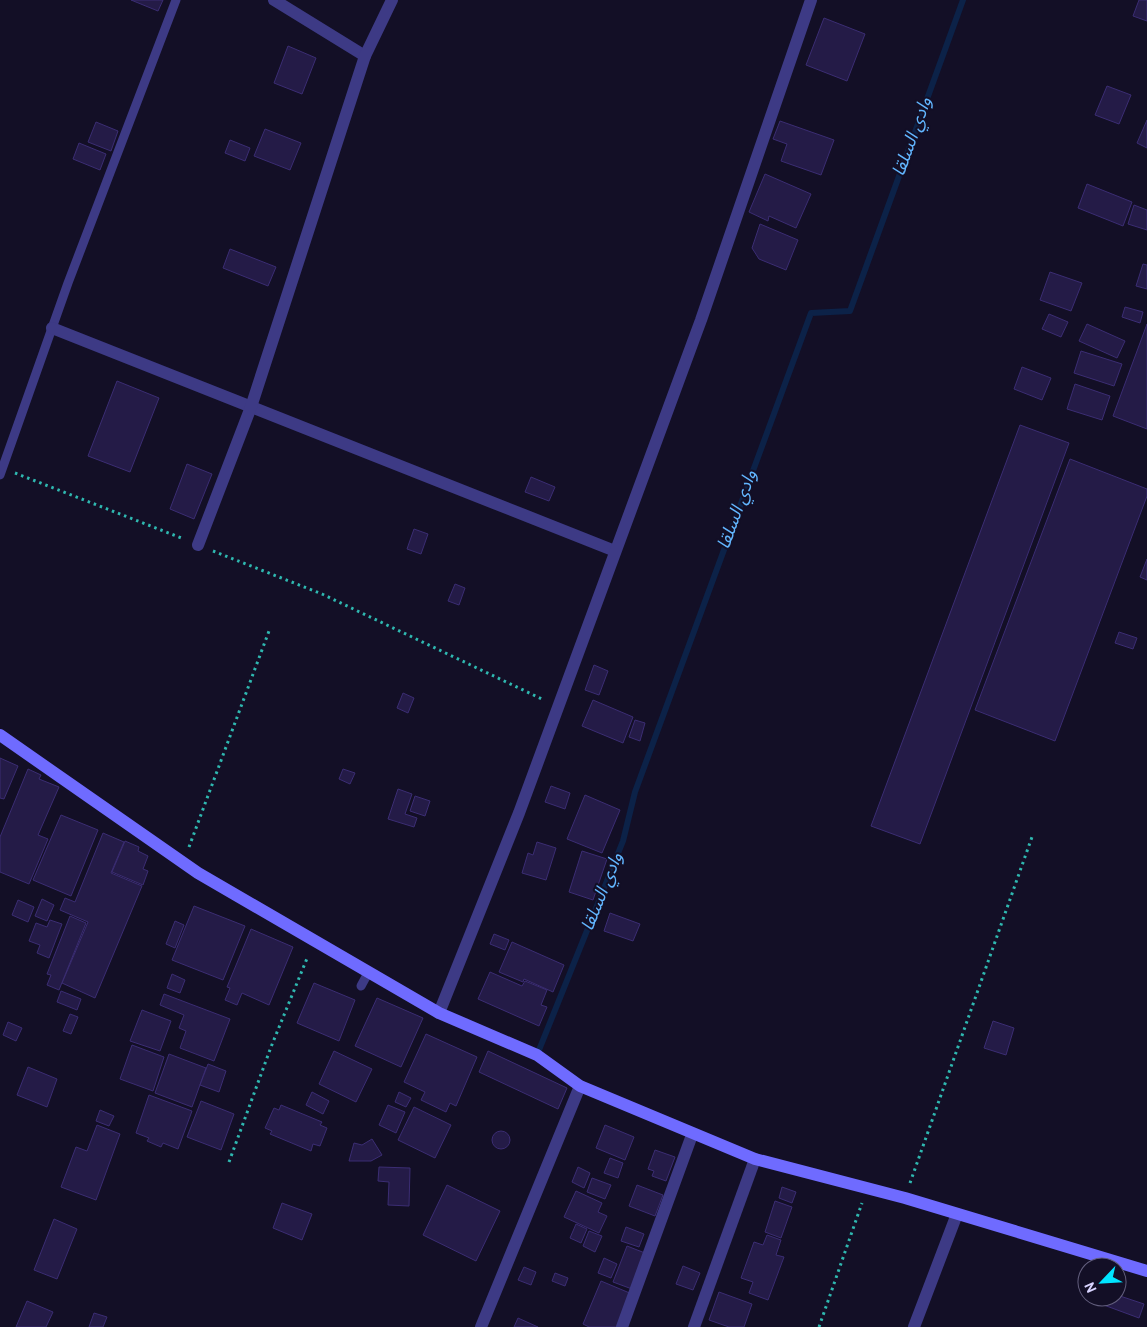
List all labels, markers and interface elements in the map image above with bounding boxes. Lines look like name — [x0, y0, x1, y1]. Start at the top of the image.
water label: وادي السلقا — [888, 94, 939, 180]
water label: وادي السلقا — [713, 467, 764, 553]
water label: وادي السلقا — [577, 849, 630, 935]
north arrow — [1077, 1257, 1127, 1307]
text: N — [1082, 1279, 1101, 1295]

